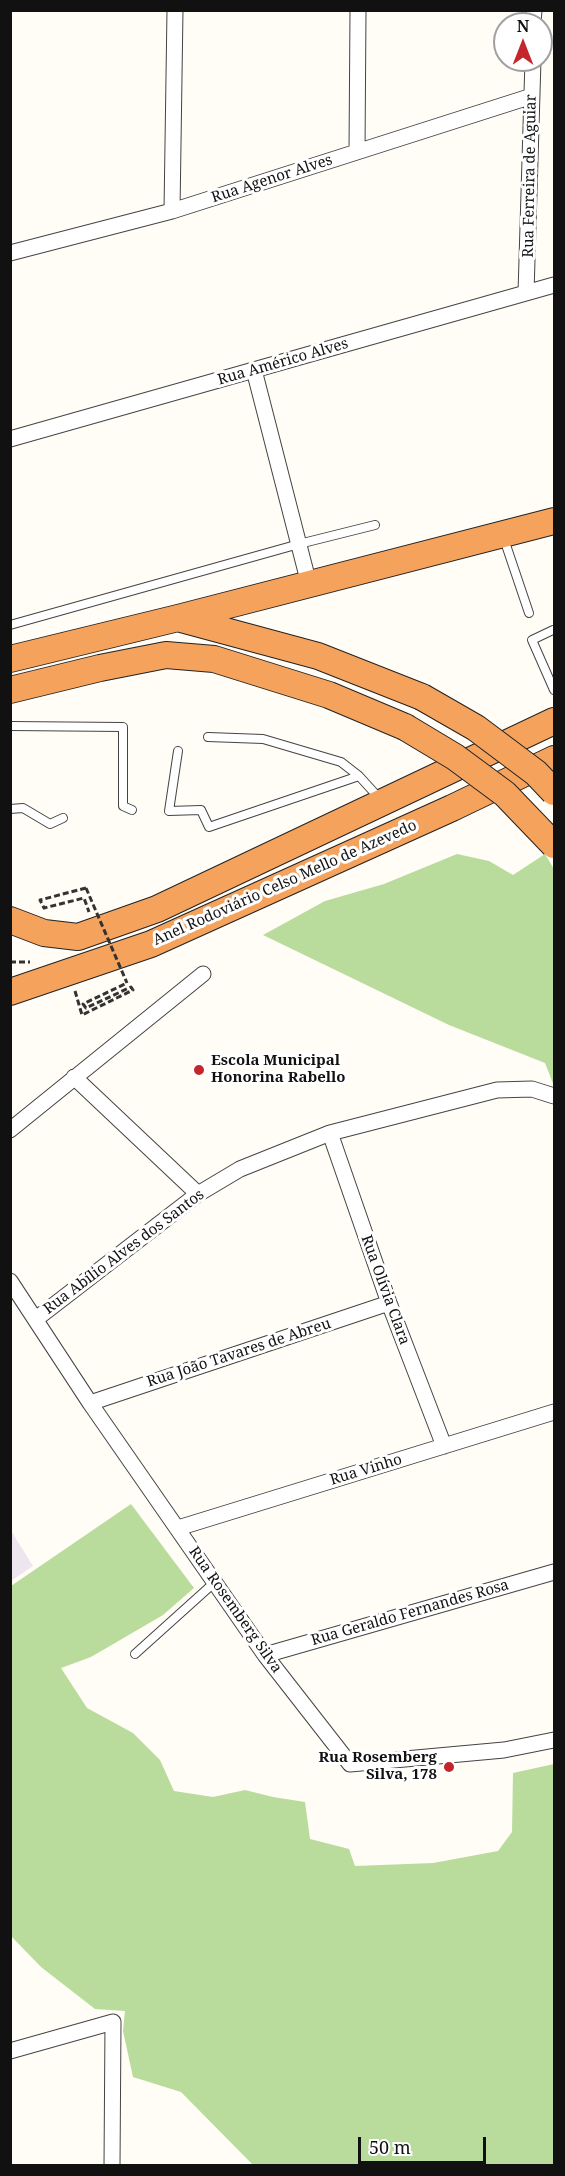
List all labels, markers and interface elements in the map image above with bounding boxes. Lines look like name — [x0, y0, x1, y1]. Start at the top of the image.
north arrow — [493, 12, 553, 72]
text: N — [517, 15, 529, 37]
street label: Rua Ferreira de Aguiar — [520, 94, 540, 258]
street label: Rua Agenor Alves — [209, 151, 335, 207]
street label: Rua Américo Alves — [216, 335, 350, 389]
street label: Anel Rodoviário Celso Mello de Azevedo — [150, 816, 420, 950]
place label: Escola Municipal Honorina Rabello — [211, 1052, 346, 1087]
marker: Escola Municipal Honorina Rabello — [192, 1063, 206, 1077]
street label: Rua Abílio Alves dos Santos — [40, 1186, 208, 1318]
street label: Rua Olívia Clara — [357, 1233, 413, 1347]
street label: Rua João Tavares de Abreu — [145, 1315, 333, 1391]
street label: Rua Vinho — [328, 1451, 404, 1489]
street label: Rua Rosemberg Silva — [185, 1543, 285, 1677]
street label: Rua Geraldo Fernandes Rosa — [309, 1576, 511, 1650]
place label: Rua Rosemberg Silva, 178 — [318, 1749, 437, 1784]
marker: Rua Rosemberg Silva, 178 — [442, 1760, 456, 1774]
scale bar — [361, 2125, 488, 2163]
text: 50 m — [369, 2135, 411, 2159]

